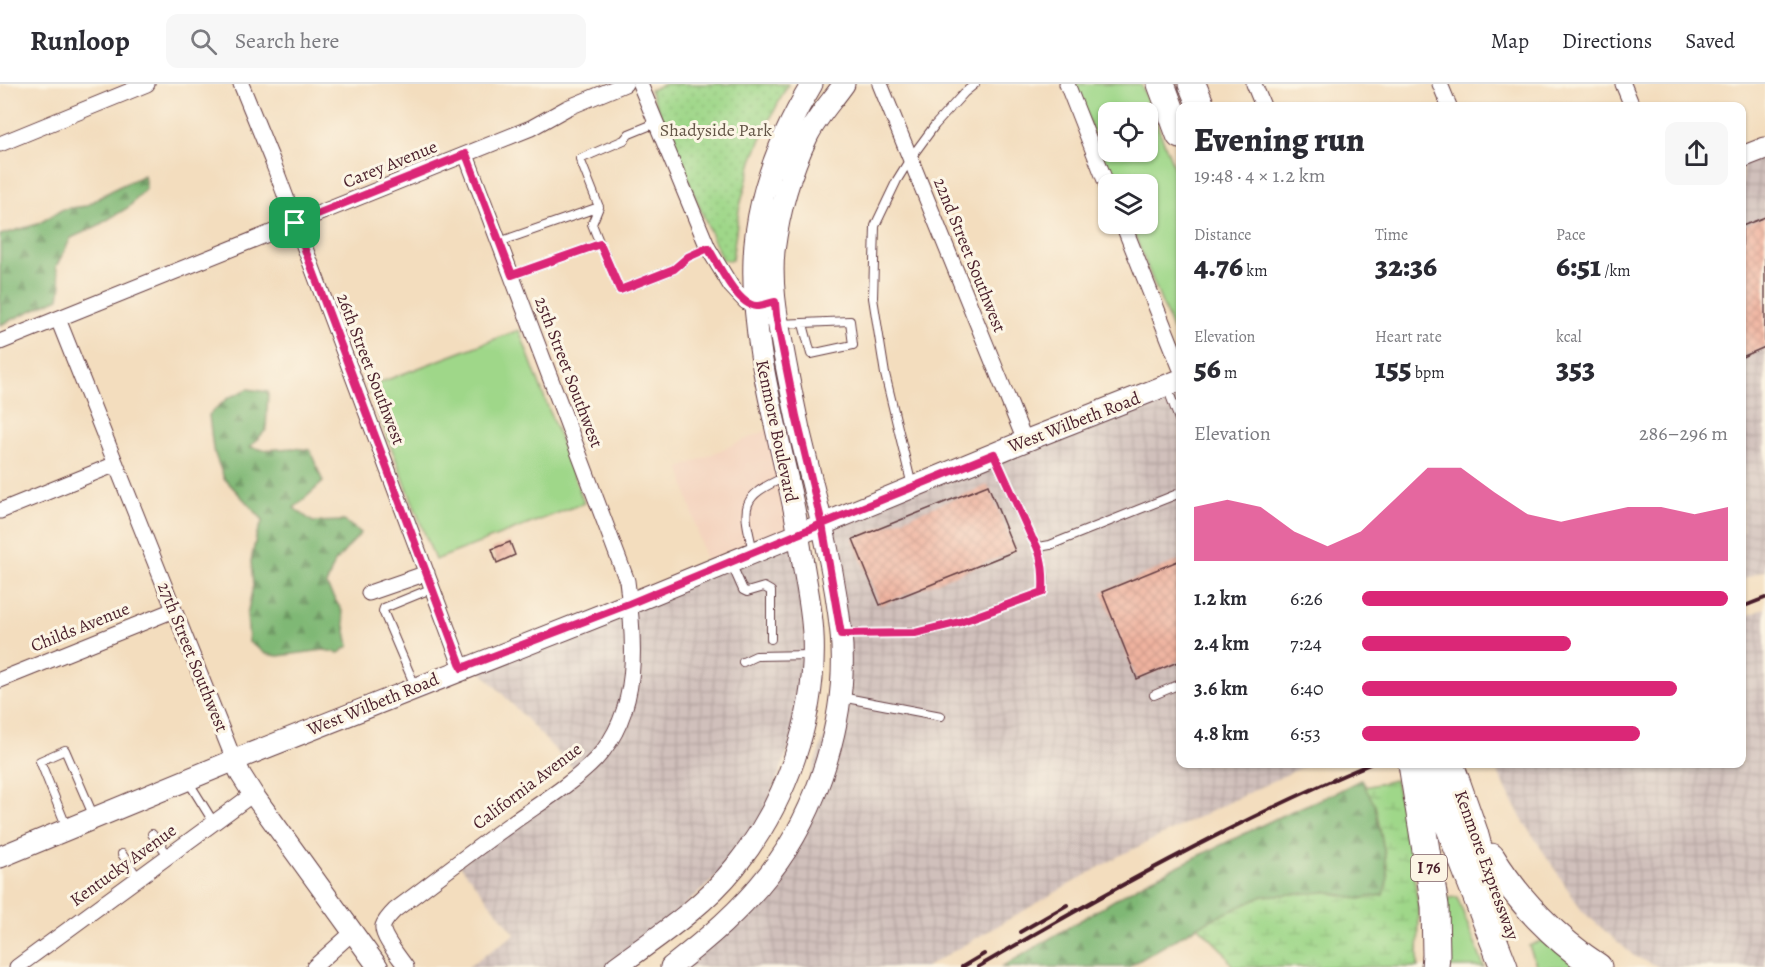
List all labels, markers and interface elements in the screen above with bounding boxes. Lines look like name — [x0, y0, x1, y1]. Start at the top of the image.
search box — [166, 14, 586, 68]
text: Runloop — [30, 22, 130, 60]
icon: search — [187, 25, 220, 58]
text: Search here — [235, 26, 339, 56]
text: Map — [1491, 27, 1529, 55]
text: Directions — [1562, 27, 1652, 55]
text: Saved — [1685, 27, 1735, 55]
map controls — [1098, 102, 1158, 234]
button: locate — [1098, 102, 1158, 162]
text: Evening run — [1194, 117, 1365, 162]
park label: Shadyside Park — [660, 118, 772, 142]
button: share — [1665, 122, 1728, 185]
street label: Carey Avenue — [339, 134, 441, 194]
text: 19:48 · 4 × 1.2 km — [1194, 162, 1325, 189]
street label: 22nd Street Southwest — [928, 174, 1012, 336]
button: layers — [1098, 174, 1158, 234]
pin — [269, 197, 320, 248]
icon: arrive — [278, 206, 311, 239]
text: Distance — [1194, 224, 1251, 246]
text: Time — [1375, 224, 1408, 246]
text: Pace — [1556, 224, 1586, 246]
text: 4.76 — [1194, 246, 1243, 286]
text: 32:36 — [1375, 246, 1437, 286]
text: 6:51 — [1556, 246, 1601, 286]
text: km — [1243, 260, 1268, 282]
text: /km — [1601, 260, 1631, 282]
street label: 26th Street Southwest — [331, 290, 411, 448]
street label: 25th Street Southwest — [529, 293, 609, 451]
text: Elevation — [1194, 326, 1255, 348]
text: Heart rate — [1375, 326, 1442, 348]
text: kcal — [1556, 326, 1582, 348]
text: 56 — [1194, 348, 1221, 388]
text: 155 — [1375, 348, 1411, 388]
text: 353 — [1556, 348, 1595, 388]
street label: Kenmore Boulevard — [750, 357, 804, 505]
text: m — [1221, 362, 1237, 384]
text: bpm — [1411, 362, 1445, 384]
street label: West Wilbeth Road — [1004, 386, 1144, 459]
text: Elevation — [1194, 420, 1271, 447]
text: 286–296 m — [1639, 420, 1728, 447]
street label: 27th Street Southwest — [152, 578, 234, 736]
text: 1.2 km — [1194, 585, 1247, 612]
text: 6:26 — [1290, 585, 1323, 612]
street label: Childs Avenue — [27, 596, 133, 658]
text: 2.4 km — [1194, 630, 1249, 657]
text: 7:24 — [1290, 630, 1322, 657]
street label: West Wilbeth Road — [303, 667, 442, 742]
text: 3.6 km — [1194, 675, 1248, 702]
text: 6:40 — [1290, 675, 1324, 702]
text: 4.8 km — [1194, 720, 1249, 747]
text: 6:53 — [1290, 720, 1321, 747]
street label: California Avenue — [467, 737, 587, 835]
street label: Kenmore Expressway — [1449, 787, 1526, 944]
street label: Kentucky Avenue — [65, 818, 181, 912]
road number: I 76 — [1411, 855, 1447, 881]

